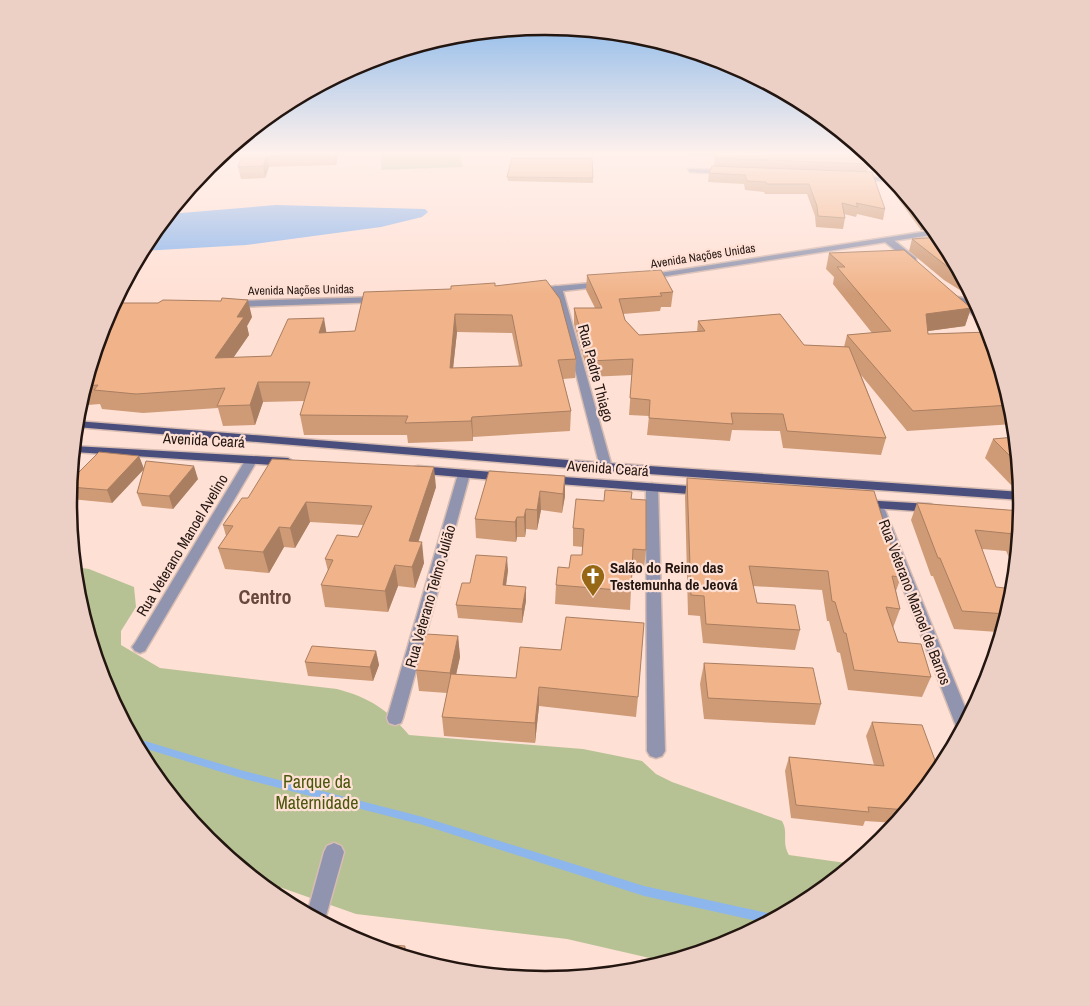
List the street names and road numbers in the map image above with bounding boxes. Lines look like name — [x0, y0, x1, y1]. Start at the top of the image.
street label: Avenida Nações Unidas — [648, 240, 757, 272]
street label: Avenida Nações Unidas — [247, 281, 354, 299]
street label: Rua Padre Thiago — [573, 322, 619, 424]
street label: Avenida Ceará — [162, 427, 246, 453]
street label: Avenida Ceará — [565, 455, 650, 481]
street label: Rua Veterano Manoel Avelino — [131, 470, 233, 620]
street label: Rua Veterano Manoel de Barros — [874, 516, 956, 688]
street label: Rua Veterano Telmo Julião — [400, 522, 460, 670]

